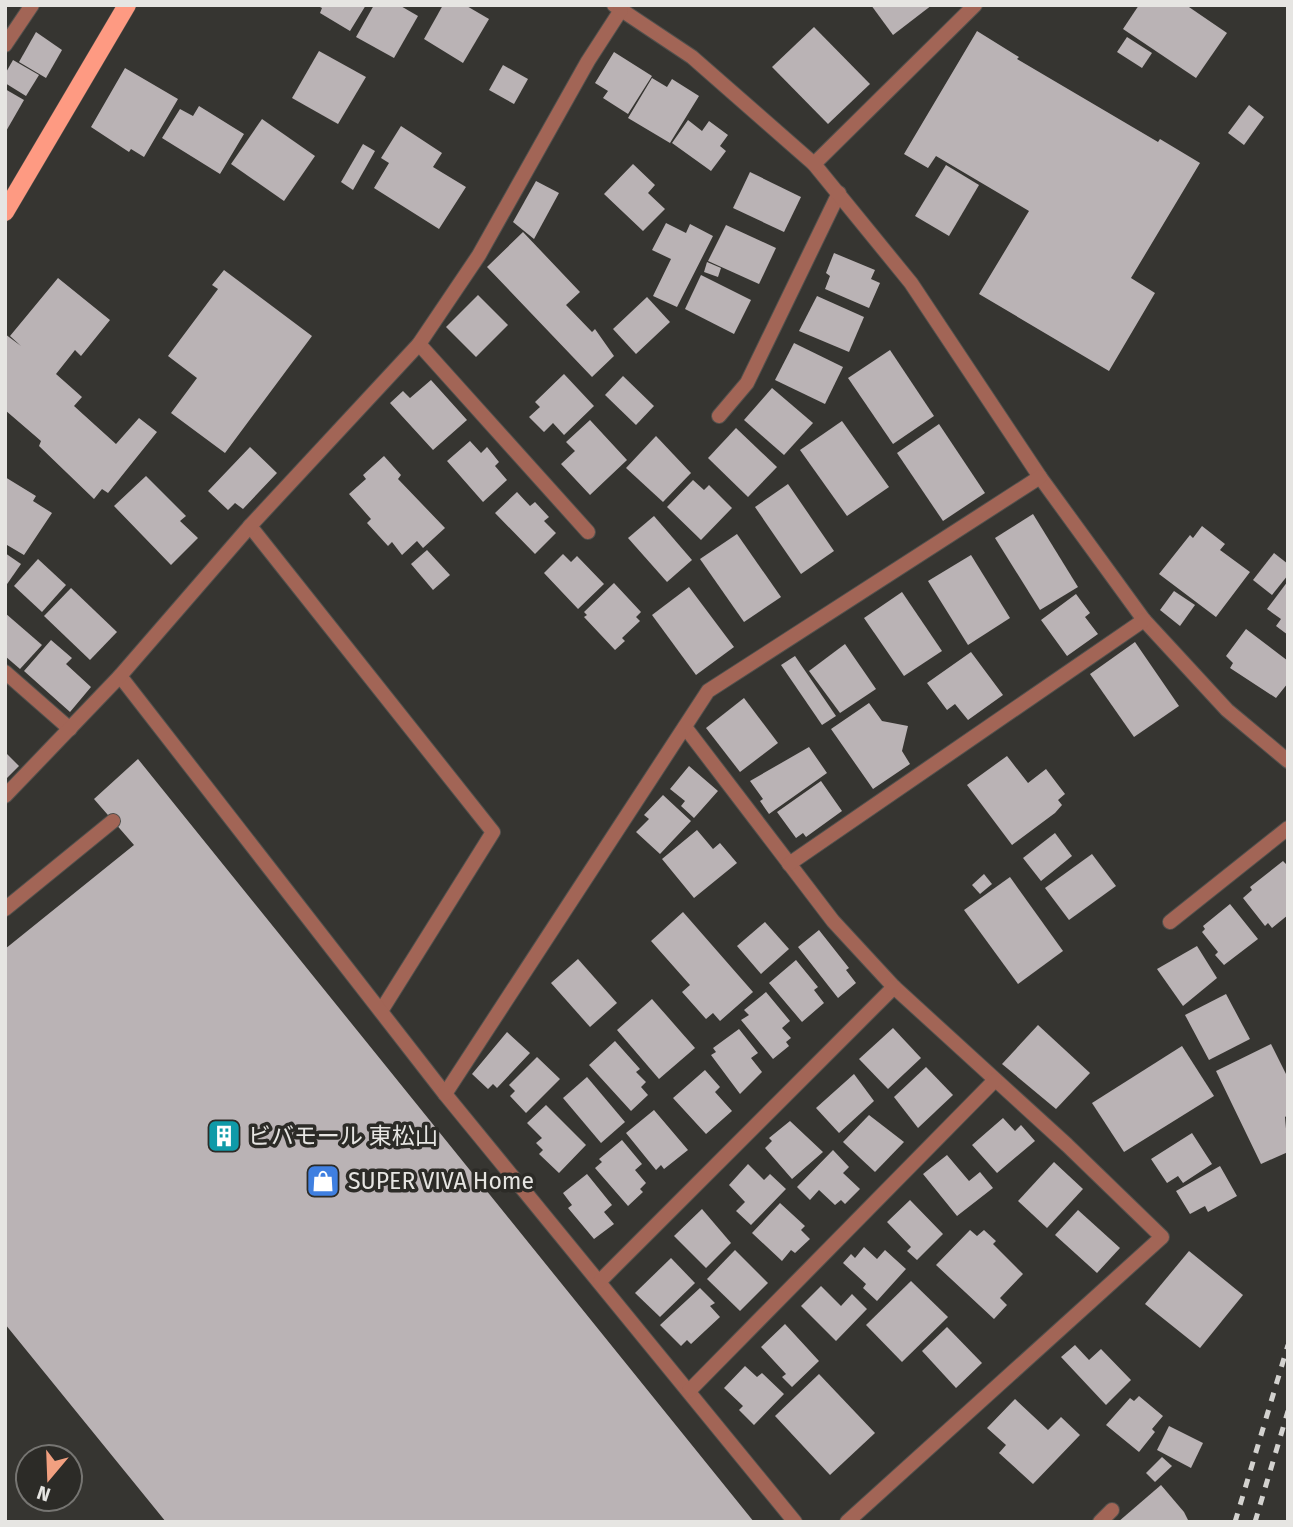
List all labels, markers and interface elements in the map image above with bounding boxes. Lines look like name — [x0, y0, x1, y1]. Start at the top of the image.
building icon: ビバモール 東松山 — [205, 1117, 243, 1155]
place label: ビバモール 東松山 — [248, 1122, 438, 1150]
shop icon: SUPER VIVA Home — [304, 1162, 342, 1200]
place label: SUPER VIVA Home — [348, 1167, 534, 1195]
north arrow — [14, 1443, 84, 1513]
text: N — [34, 1481, 53, 1507]

